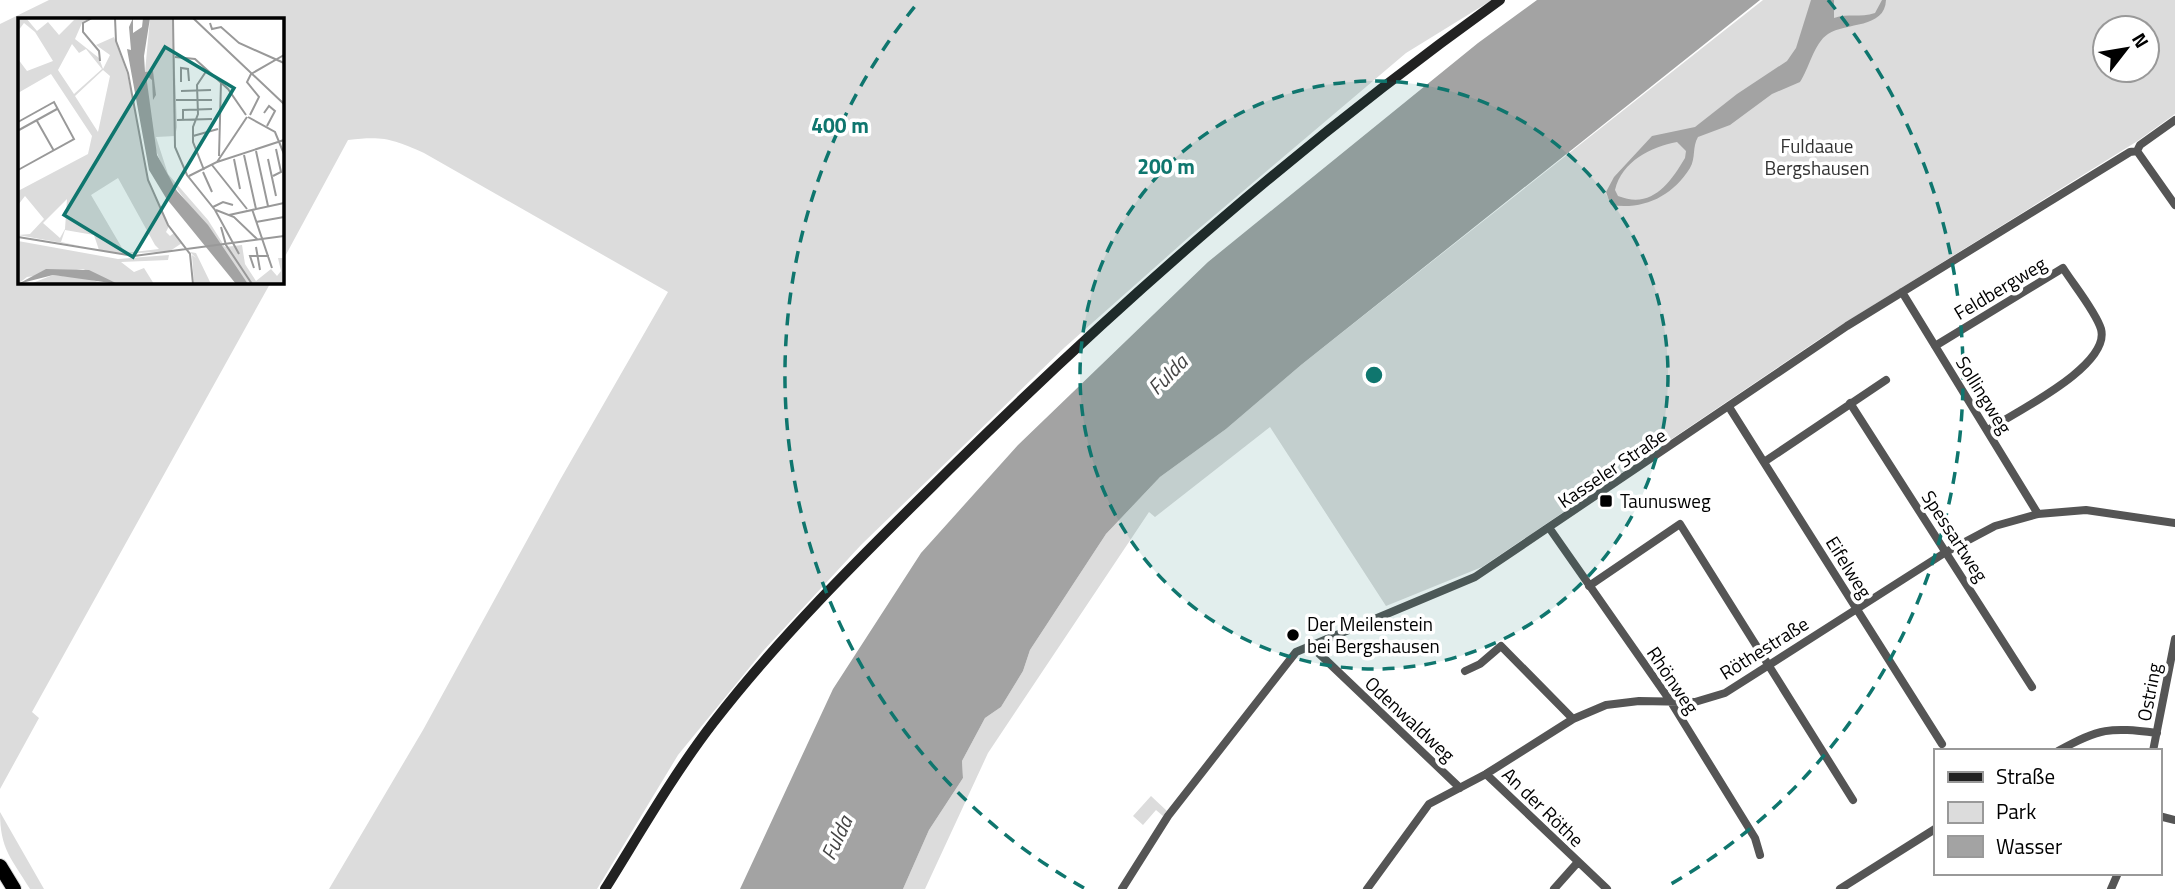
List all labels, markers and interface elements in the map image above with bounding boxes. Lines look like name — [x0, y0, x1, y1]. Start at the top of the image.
north arrow — [2091, 14, 2161, 84]
inset map — [18, 18, 284, 284]
text: N — [2125, 27, 2157, 53]
text: 400 m — [811, 109, 869, 141]
park label: Fuldaaue Bergshausen — [1765, 131, 1869, 182]
text: 200 m — [1137, 150, 1195, 182]
street label: Feldbergweg — [1948, 248, 2052, 327]
water label: Fulda — [1140, 346, 1196, 402]
street label: Sollingweg — [1949, 350, 2020, 439]
centre of rings — [1362, 363, 1386, 387]
street label: Kasseler Straße — [1551, 420, 1672, 515]
street label: Spessartweg — [1915, 484, 1996, 587]
place label: Taunusweg — [1620, 486, 1711, 515]
marker: Taunusweg — [1598, 493, 1614, 509]
street label: Eifelweg — [1819, 530, 1880, 604]
place label: Der Meilenstein bei Bergshausen — [1307, 609, 1440, 660]
street label: Röthestraße — [1714, 609, 1814, 686]
marker: Der Meilenstein bei Bergshausen — [1285, 627, 1301, 643]
street label: Rhönweg — [1640, 640, 1707, 719]
street label: Ostring — [2129, 660, 2168, 724]
street label: Odenwaldweg — [1359, 669, 1462, 768]
legend — [1934, 749, 2161, 875]
street label: An der Röthe — [1496, 760, 1591, 853]
text: Straße — [1996, 760, 2055, 792]
text: Park — [1996, 795, 2036, 827]
water label: Fulda — [812, 809, 861, 865]
text: Wasser — [1996, 830, 2062, 862]

